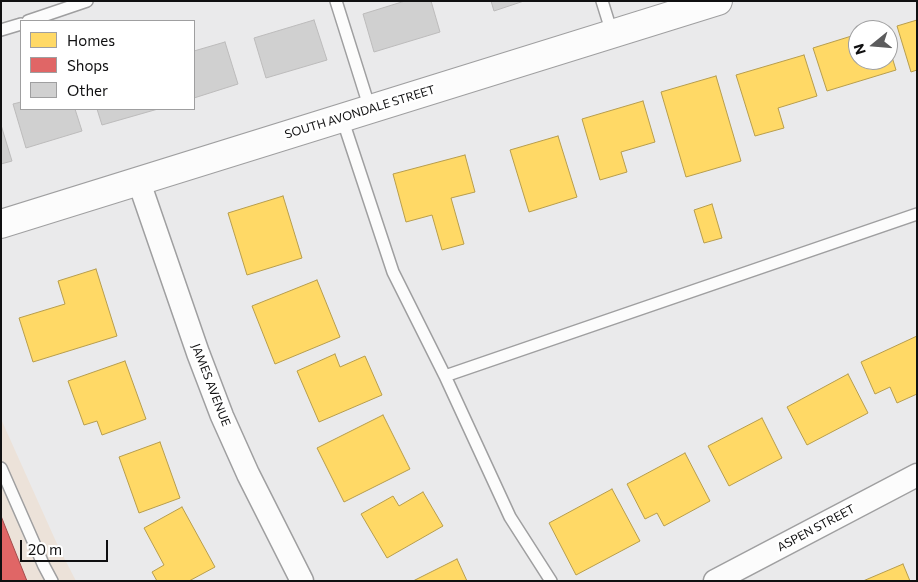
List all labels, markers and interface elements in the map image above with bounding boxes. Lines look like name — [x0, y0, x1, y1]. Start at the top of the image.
legend — [20, 20, 195, 110]
north arrow — [848, 20, 898, 70]
text: Homes — [67, 31, 115, 49]
text: N — [849, 42, 869, 57]
text: Shops — [67, 56, 109, 74]
text: Other — [67, 81, 108, 99]
street label: SOUTH AVONDALE STREET — [283, 82, 437, 142]
street label: JAMES AVENUE — [189, 342, 233, 428]
street label: ASPEN STREET — [775, 501, 857, 555]
scale bar — [22, 530, 110, 562]
text: 20 m — [28, 540, 62, 558]

